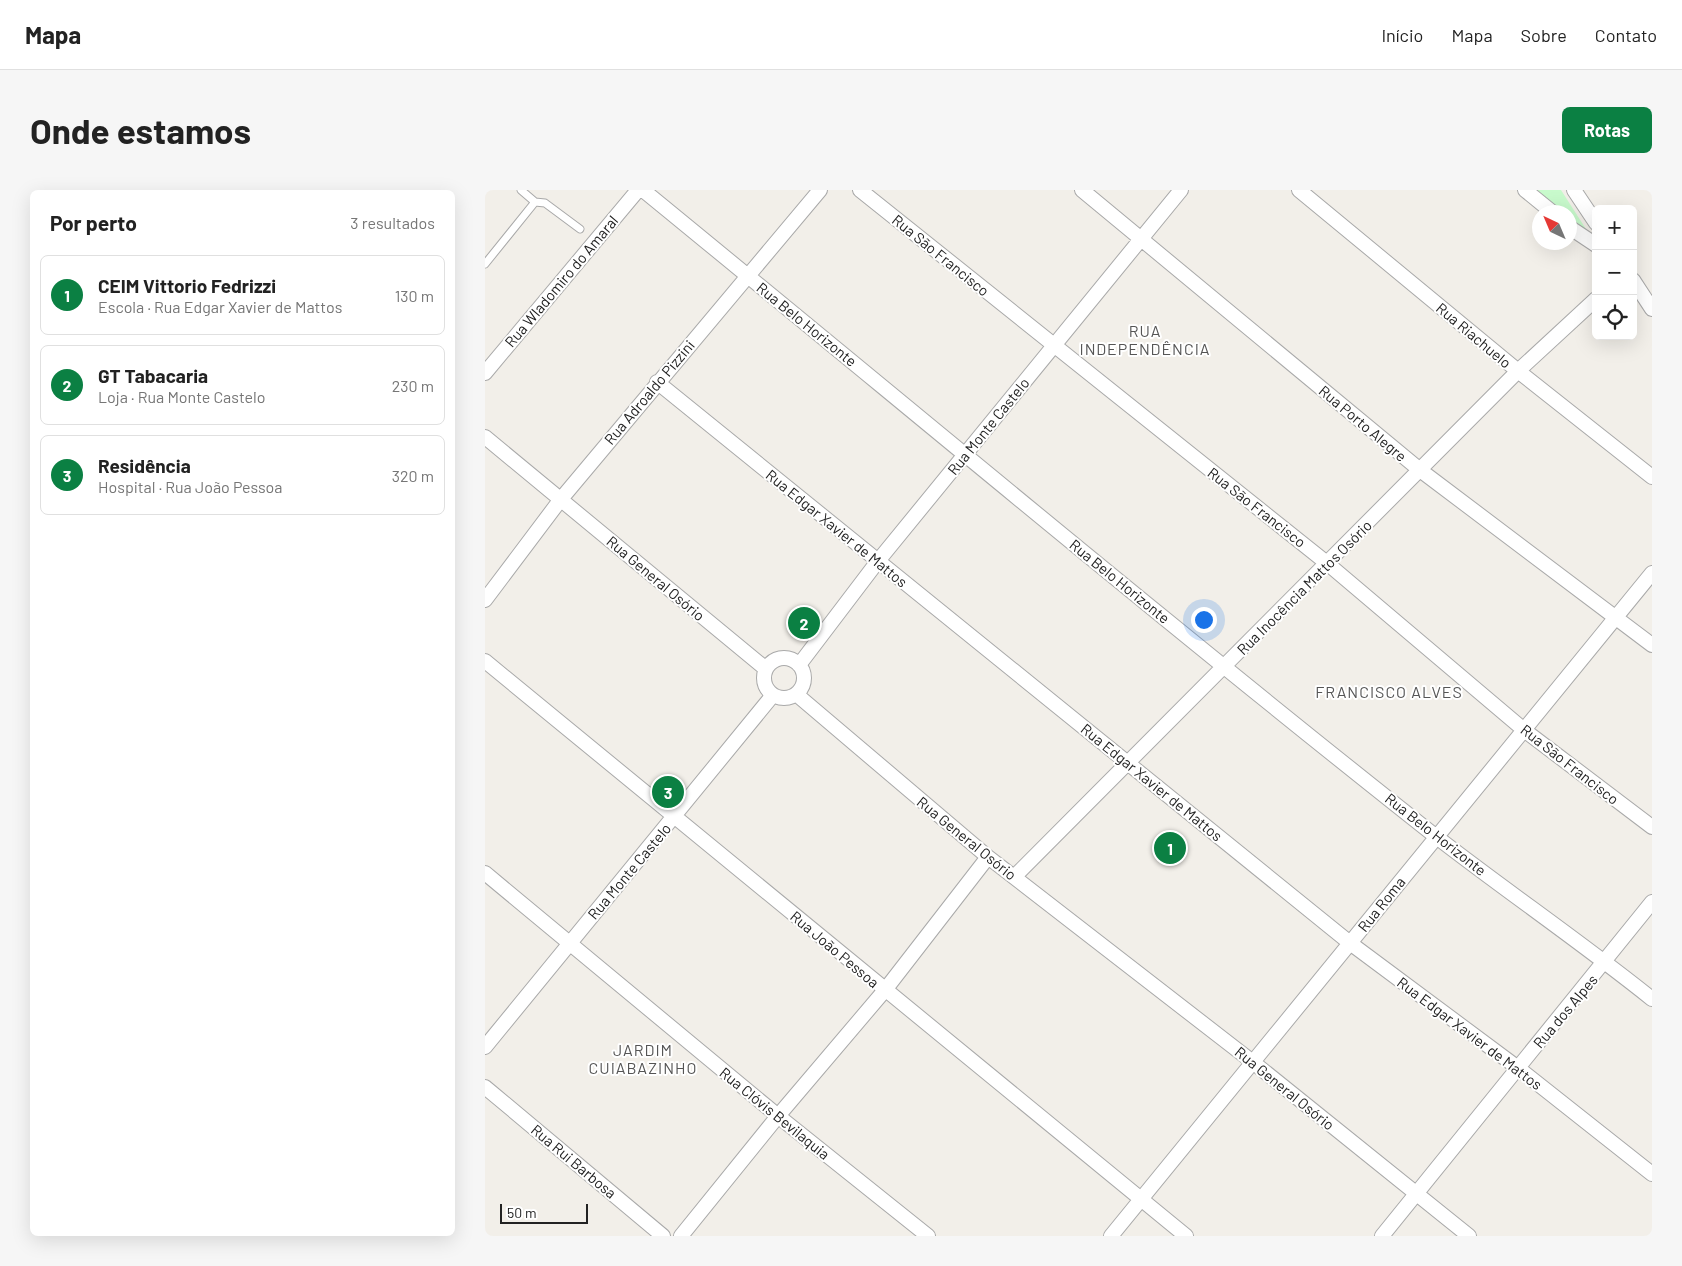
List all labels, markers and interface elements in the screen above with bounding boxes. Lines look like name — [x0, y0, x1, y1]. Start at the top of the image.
text: Mapa — [25, 20, 81, 49]
text: Início — [1381, 24, 1423, 46]
text: Mapa — [1451, 24, 1493, 46]
text: Sobre — [1521, 24, 1567, 46]
text: Contato — [1595, 24, 1657, 46]
button: Rotas — [1562, 107, 1652, 153]
text: Onde estamos — [30, 109, 251, 151]
north arrow — [1532, 205, 1577, 250]
map controls — [1592, 205, 1637, 340]
button: + — [1592, 205, 1637, 250]
text: Por perto — [50, 210, 137, 235]
street label: Rua São Francisco — [889, 210, 993, 300]
street label: Rua Wladomiro do Amaral — [501, 211, 621, 351]
text: 3 resultados — [350, 213, 435, 232]
button: − — [1592, 250, 1637, 295]
text: CEIM Vittorio Fedrizzi — [98, 274, 276, 297]
street label: Rua Belo Horizonte — [753, 278, 861, 370]
text: 1 — [64, 286, 70, 305]
text: 130 m — [395, 286, 434, 305]
button: locate — [1592, 295, 1637, 340]
text: Escola · Rua Edgar Xavier de Mattos — [98, 297, 342, 316]
street label: Rua Riachuelo — [1433, 299, 1515, 371]
district label: RUA INDEPENDÊNCIA — [1079, 321, 1211, 358]
street label: Rua Adroaldo Pizzini — [600, 336, 698, 448]
text: GT Tabacaria — [98, 364, 208, 387]
street label: Rua Monte Castelo — [943, 374, 1033, 478]
text: 2 — [63, 376, 71, 395]
text: 230 m — [392, 376, 434, 395]
street label: Rua Porto Alegre — [1316, 381, 1410, 465]
text: Loja · Rua Monte Castelo — [98, 387, 265, 406]
text: Residência — [98, 454, 191, 477]
street label: Rua São Francisco — [1204, 463, 1310, 551]
street label: Rua Edgar Xavier de Mattos — [763, 465, 911, 591]
text: 3 — [63, 466, 71, 485]
text: 320 m — [392, 466, 434, 485]
text: Hospital · Rua João Pessoa — [98, 477, 283, 496]
street label: Rua Inocência Mattos Osório — [1233, 516, 1375, 658]
street label: Rua General Osório — [603, 532, 709, 624]
street label: Rua Belo Horizonte — [1066, 535, 1174, 627]
pin: 2 — [788, 604, 820, 642]
your location — [1191, 607, 1217, 633]
district label: FRANCISCO ALVES — [1315, 682, 1463, 701]
street label: Rua Edgar Xavier de Mattos — [1078, 719, 1226, 845]
street label: Rua São Francisco — [1517, 720, 1623, 808]
pin: 3 — [652, 773, 684, 811]
street label: Rua Belo Horizonte — [1382, 789, 1490, 879]
street label: Rua General Osório — [914, 792, 1020, 884]
street label: Rua Monte Castelo — [584, 819, 674, 923]
pin: 1 — [1154, 829, 1186, 867]
street label: Rua Roma — [1353, 873, 1409, 935]
street label: Rua João Pessoa — [787, 907, 883, 991]
street label: Rua dos Alpes — [1529, 971, 1601, 1051]
street label: Rua Edgar Xavier de Mattos — [1394, 973, 1546, 1093]
district label: JARDIM CUIABAZINHO — [589, 1040, 697, 1077]
street label: Rua General Osório — [1232, 1042, 1338, 1134]
street label: Rua Clóvis Bevilaquia — [716, 1063, 834, 1163]
street label: Rua Rui Barbosa — [528, 1120, 620, 1202]
scale bar — [500, 1201, 587, 1224]
text: 50 m — [507, 1204, 536, 1221]

